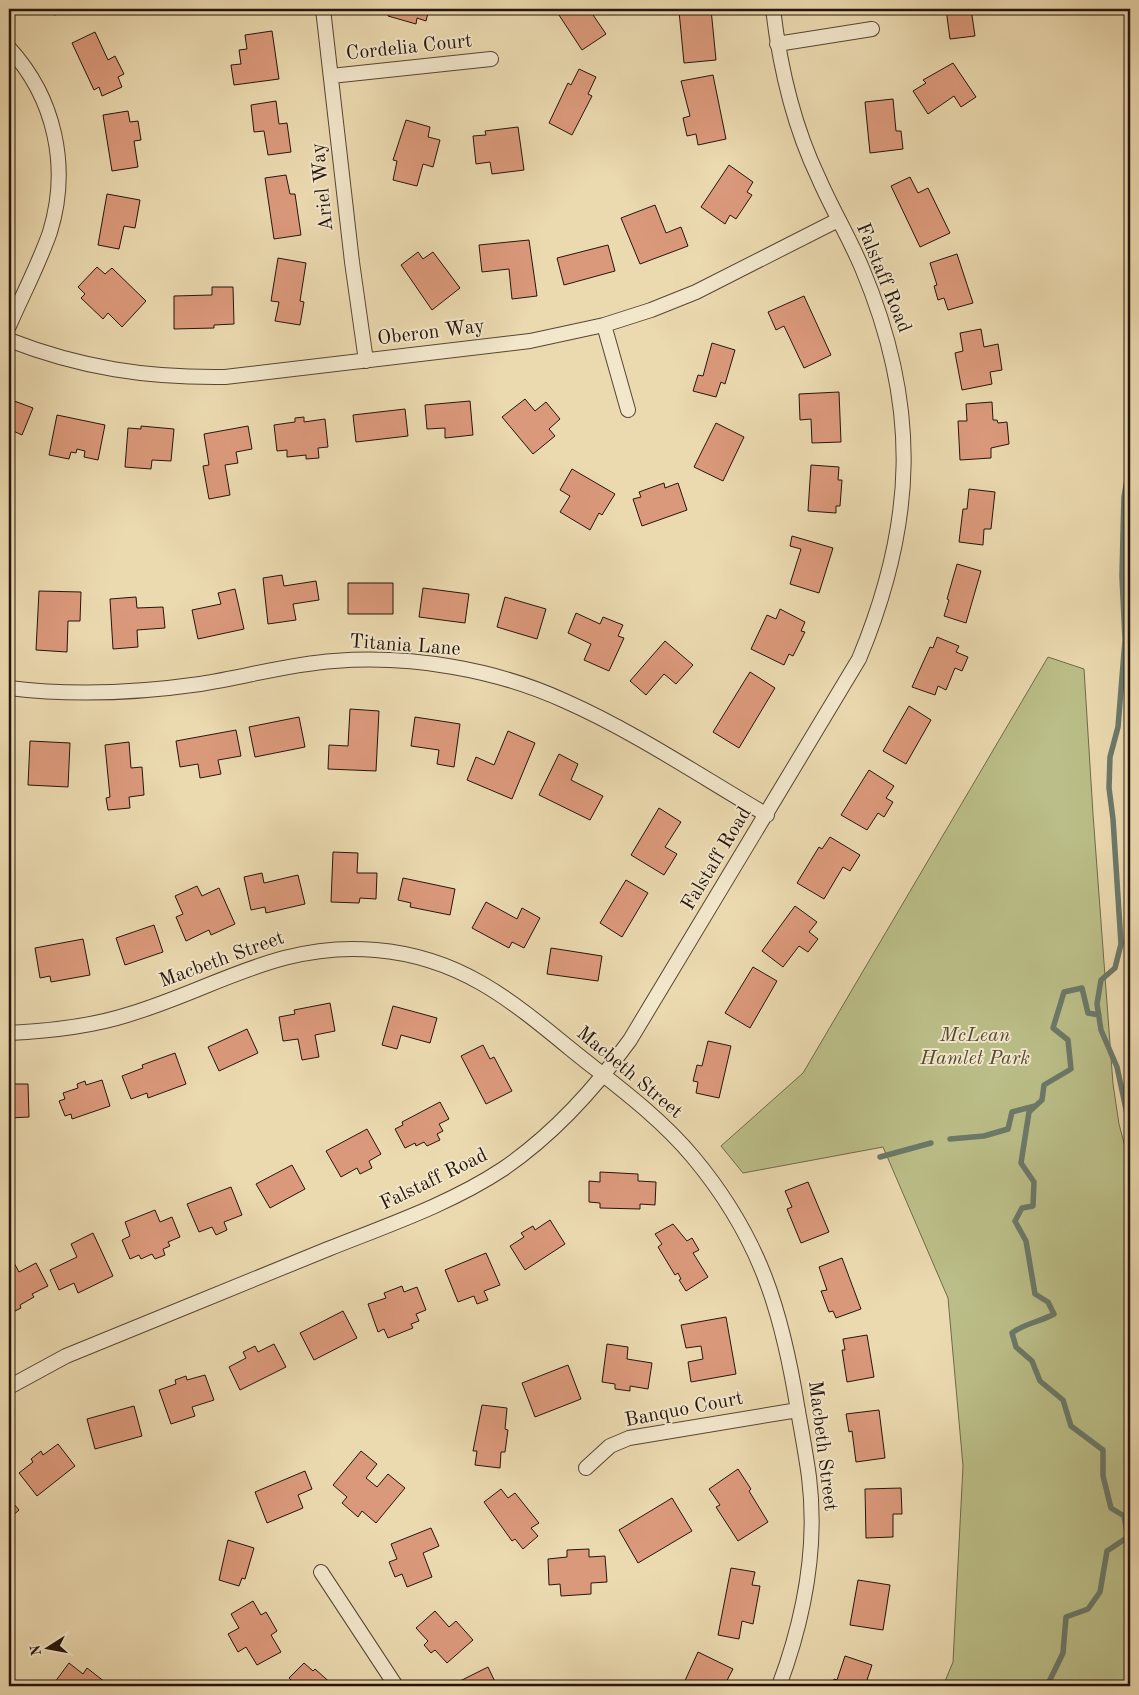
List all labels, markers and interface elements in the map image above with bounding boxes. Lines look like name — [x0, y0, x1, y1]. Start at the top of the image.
street label: Cordelia Court — [345, 31, 473, 65]
street label: Ariel Way — [308, 141, 338, 232]
street label: Falstaff Road — [852, 220, 914, 336]
street label: Oberon Way — [376, 316, 486, 349]
street label: Titania Lane — [349, 632, 461, 660]
street label: Falstaff Road — [678, 804, 756, 914]
street label: Macbeth Street — [157, 928, 287, 992]
street label: Macbeth Street — [572, 1023, 686, 1123]
park label: McLean Hamlet Park — [919, 1026, 1030, 1069]
street label: Falstaff Road — [377, 1145, 491, 1215]
street label: Macbeth Street — [804, 1380, 840, 1512]
street label: Banquo Court — [623, 1389, 745, 1431]
north arrow — [22, 1622, 72, 1672]
text: N — [28, 1643, 44, 1657]

